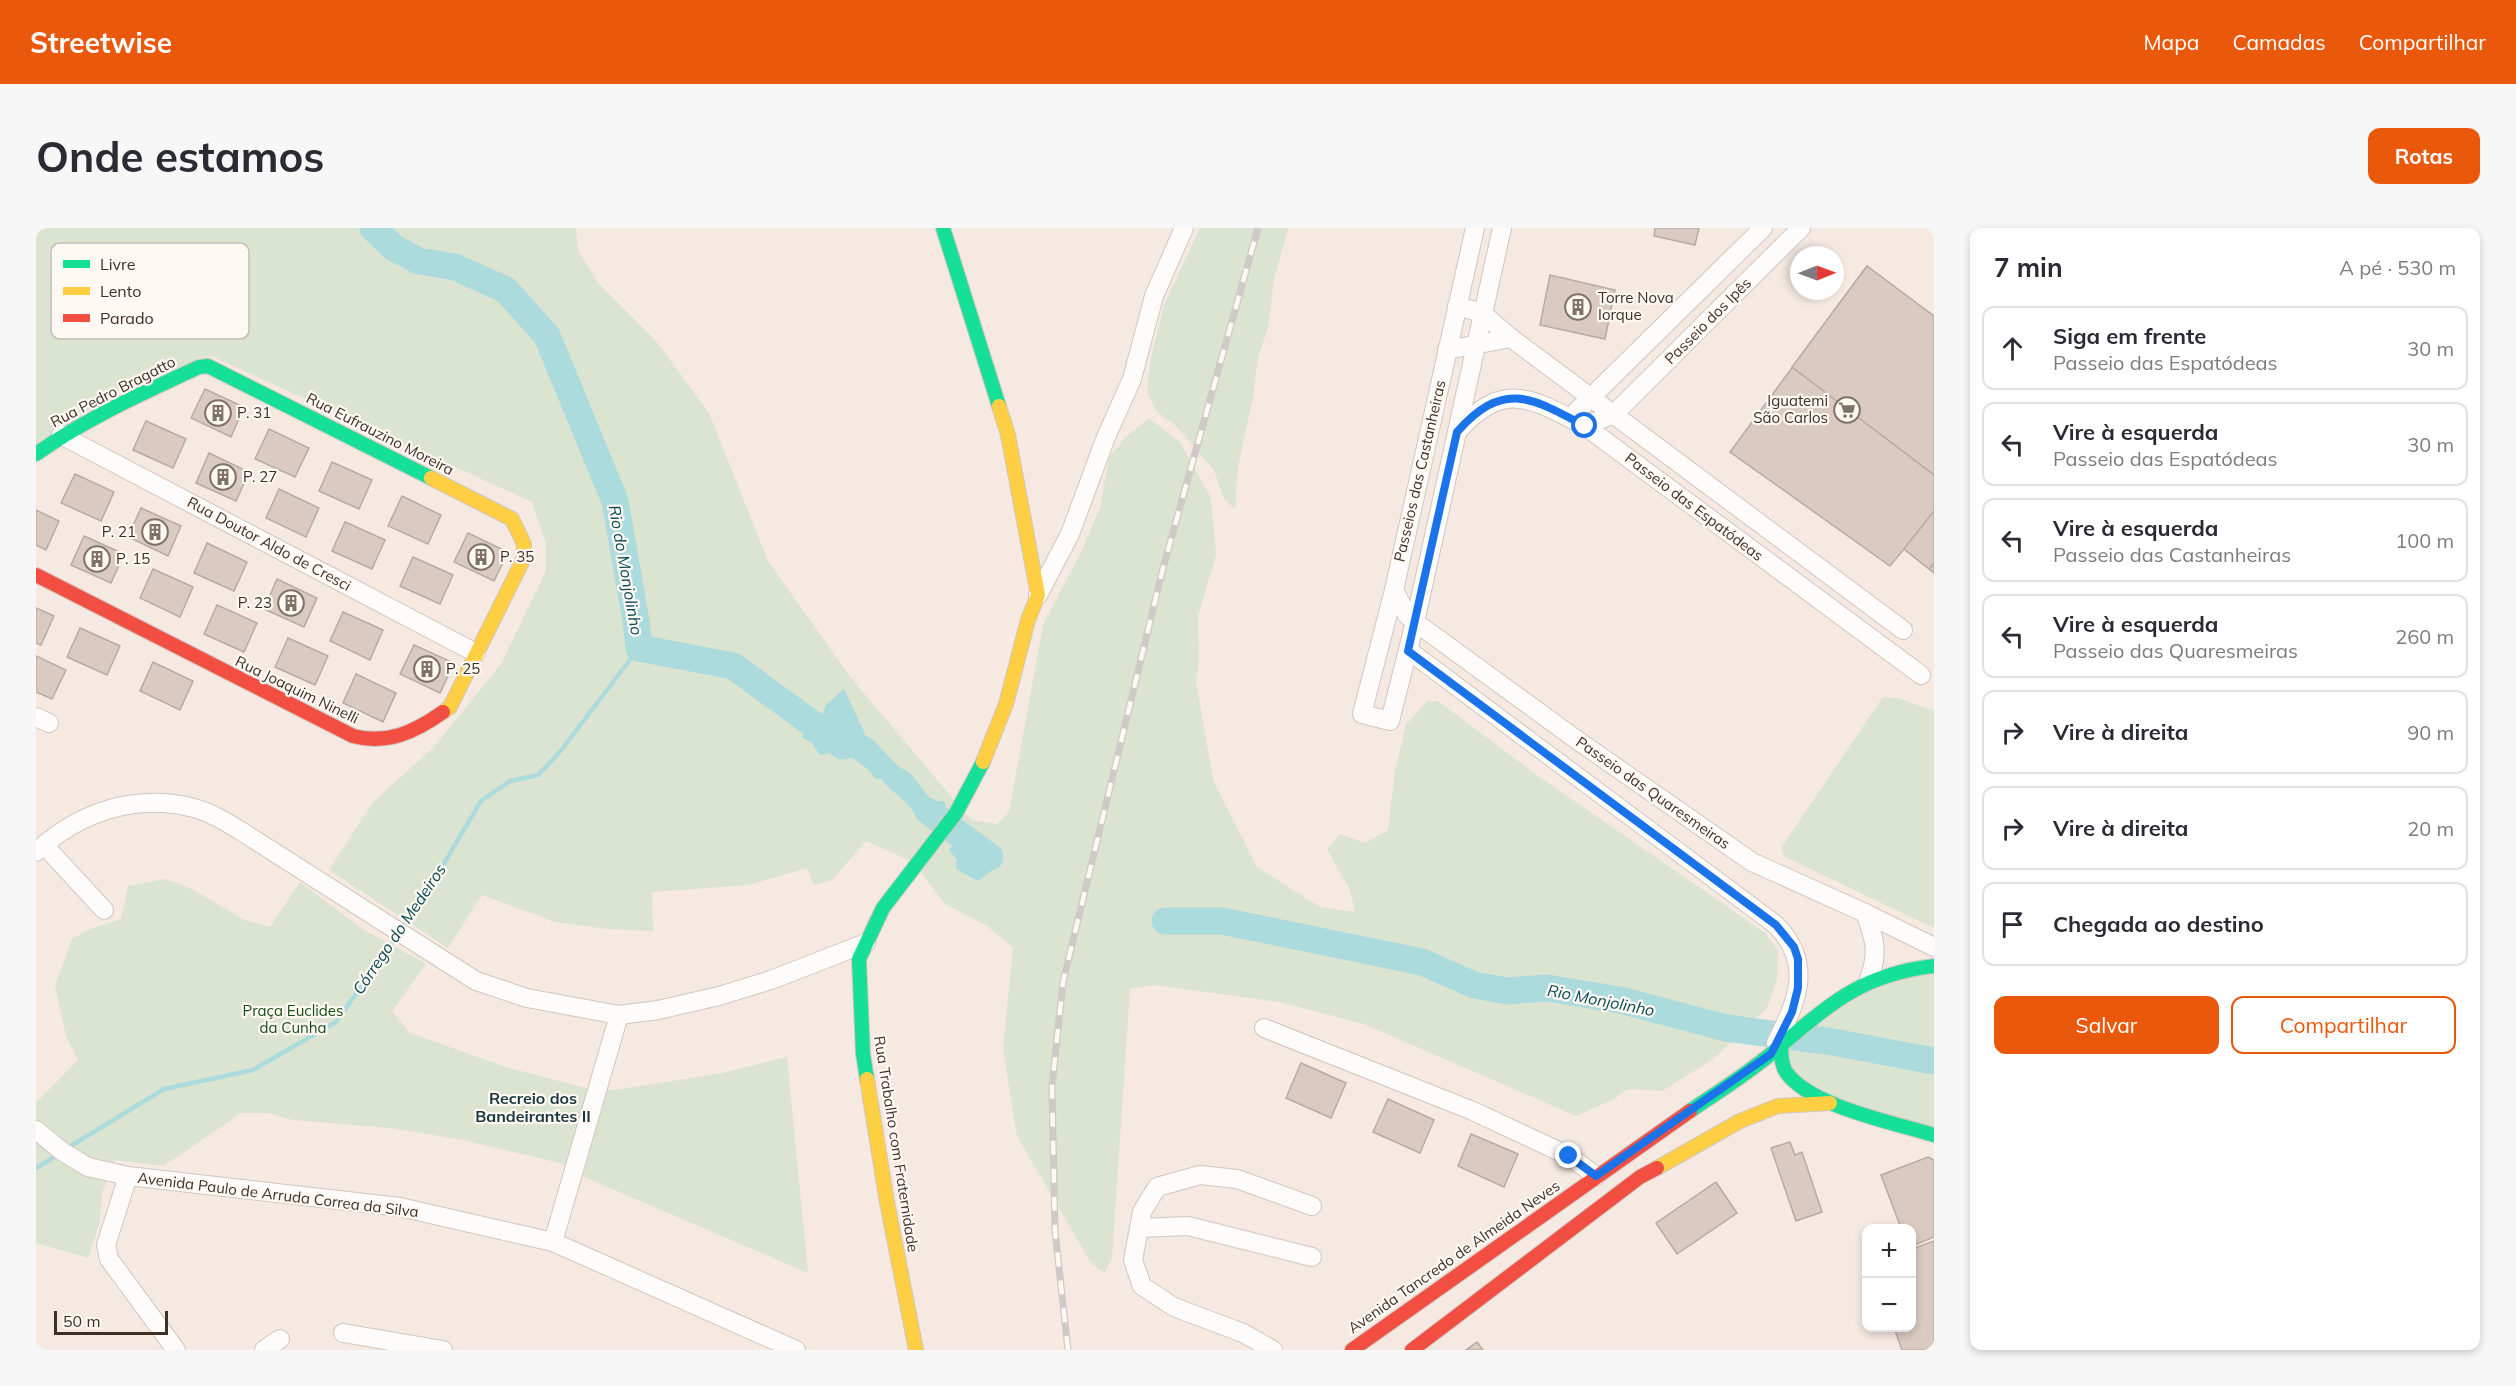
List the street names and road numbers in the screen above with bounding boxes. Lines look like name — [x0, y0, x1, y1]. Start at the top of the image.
street label: Passeio dos Ipês — [1660, 273, 1755, 368]
street label: Rua Pedro Bragatto — [47, 352, 178, 431]
street label: Passeios das Castanheiras — [1389, 378, 1450, 564]
street label: Rua Eufrauzino Moreira — [303, 388, 457, 479]
street label: Passeio das Espatódeas — [1621, 448, 1767, 565]
street label: Rua Doutor Aldo de Cresci — [184, 492, 354, 595]
street label: Rua Joaquim Ninelli — [232, 651, 362, 728]
street label: Passeio das Quaresmeiras — [1573, 732, 1734, 853]
street label: Rua Trabalho com Fraternidade — [870, 1034, 923, 1254]
street label: Avenida Paulo de Arruda Correa da Silva — [136, 1168, 420, 1221]
street label: Avenida Tancredo de Almeida Neves — [1344, 1176, 1563, 1337]

